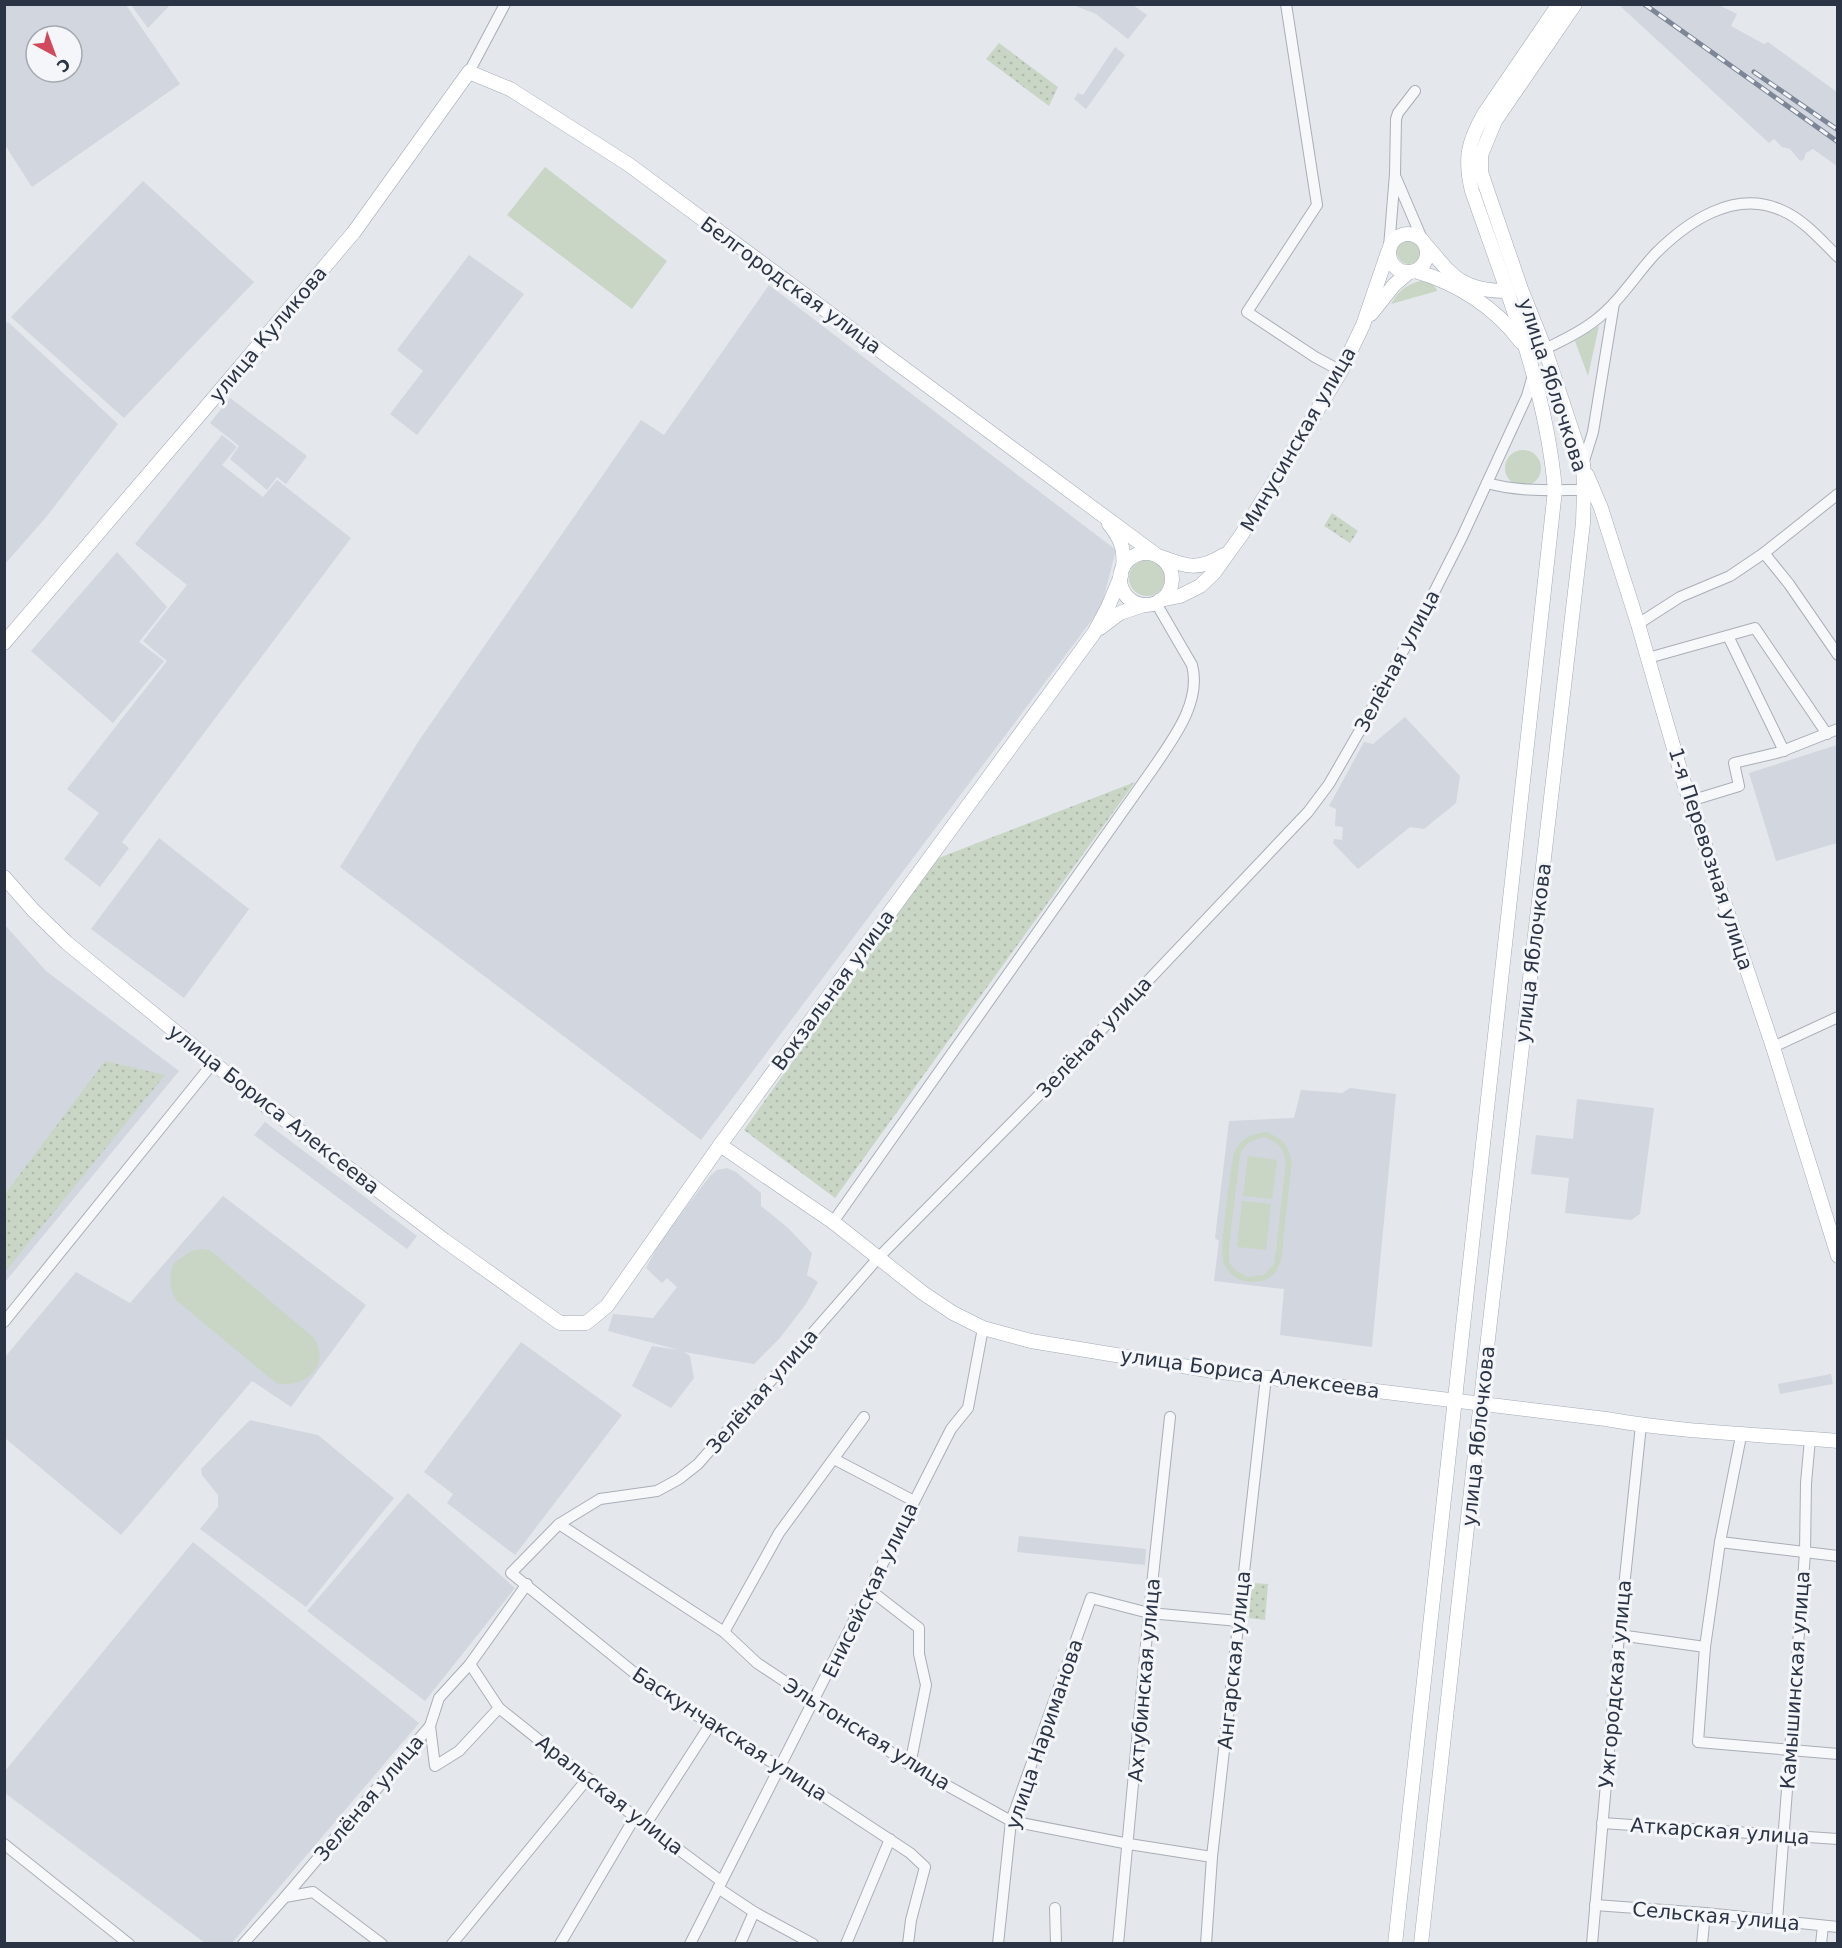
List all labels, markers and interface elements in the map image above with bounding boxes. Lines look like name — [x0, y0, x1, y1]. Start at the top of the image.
north arrow — [24, 24, 84, 84]
text: С — [53, 54, 74, 76]
street label: Белгородская улица — [696, 211, 886, 359]
street label: улица Куликова — [204, 261, 332, 407]
street label: улица Яблочкова — [1514, 295, 1592, 475]
street label: Минусинская улица — [1235, 342, 1361, 536]
street label: Зелёная улица — [1349, 586, 1445, 736]
street label: 1-я Перевозная улица — [1664, 745, 1758, 973]
street label: улица Яблочкова — [1510, 862, 1556, 1044]
street label: Вокзальная улица — [767, 905, 899, 1075]
street label: Зелёная улица — [1032, 971, 1156, 1103]
street label: улица Бориса Алексеева — [164, 1019, 384, 1199]
street label: Зелёная улица — [701, 1324, 823, 1458]
street label: улица Бориса Алексеева — [1119, 1343, 1381, 1403]
street label: улица Яблочкова — [1457, 1345, 1499, 1527]
street label: Енисейская улица — [817, 1498, 923, 1682]
street label: Ангарская улица — [1213, 1570, 1255, 1750]
street label: Камышинская улица — [1775, 1570, 1815, 1790]
street label: Ахтубинская улица — [1123, 1577, 1165, 1783]
street label: Ужгородская улица — [1594, 1579, 1636, 1789]
street label: улица Нариманова — [1000, 1636, 1088, 1832]
street label: Баскунчакская улица — [628, 1662, 832, 1806]
street label: Эльтонская улица — [779, 1673, 955, 1795]
street label: Зелёная улица — [309, 1730, 429, 1866]
street label: Аральская улица — [532, 1730, 688, 1860]
street label: Аткарская улица — [1630, 1813, 1810, 1849]
street label: Сельская улица — [1631, 1897, 1801, 1935]

